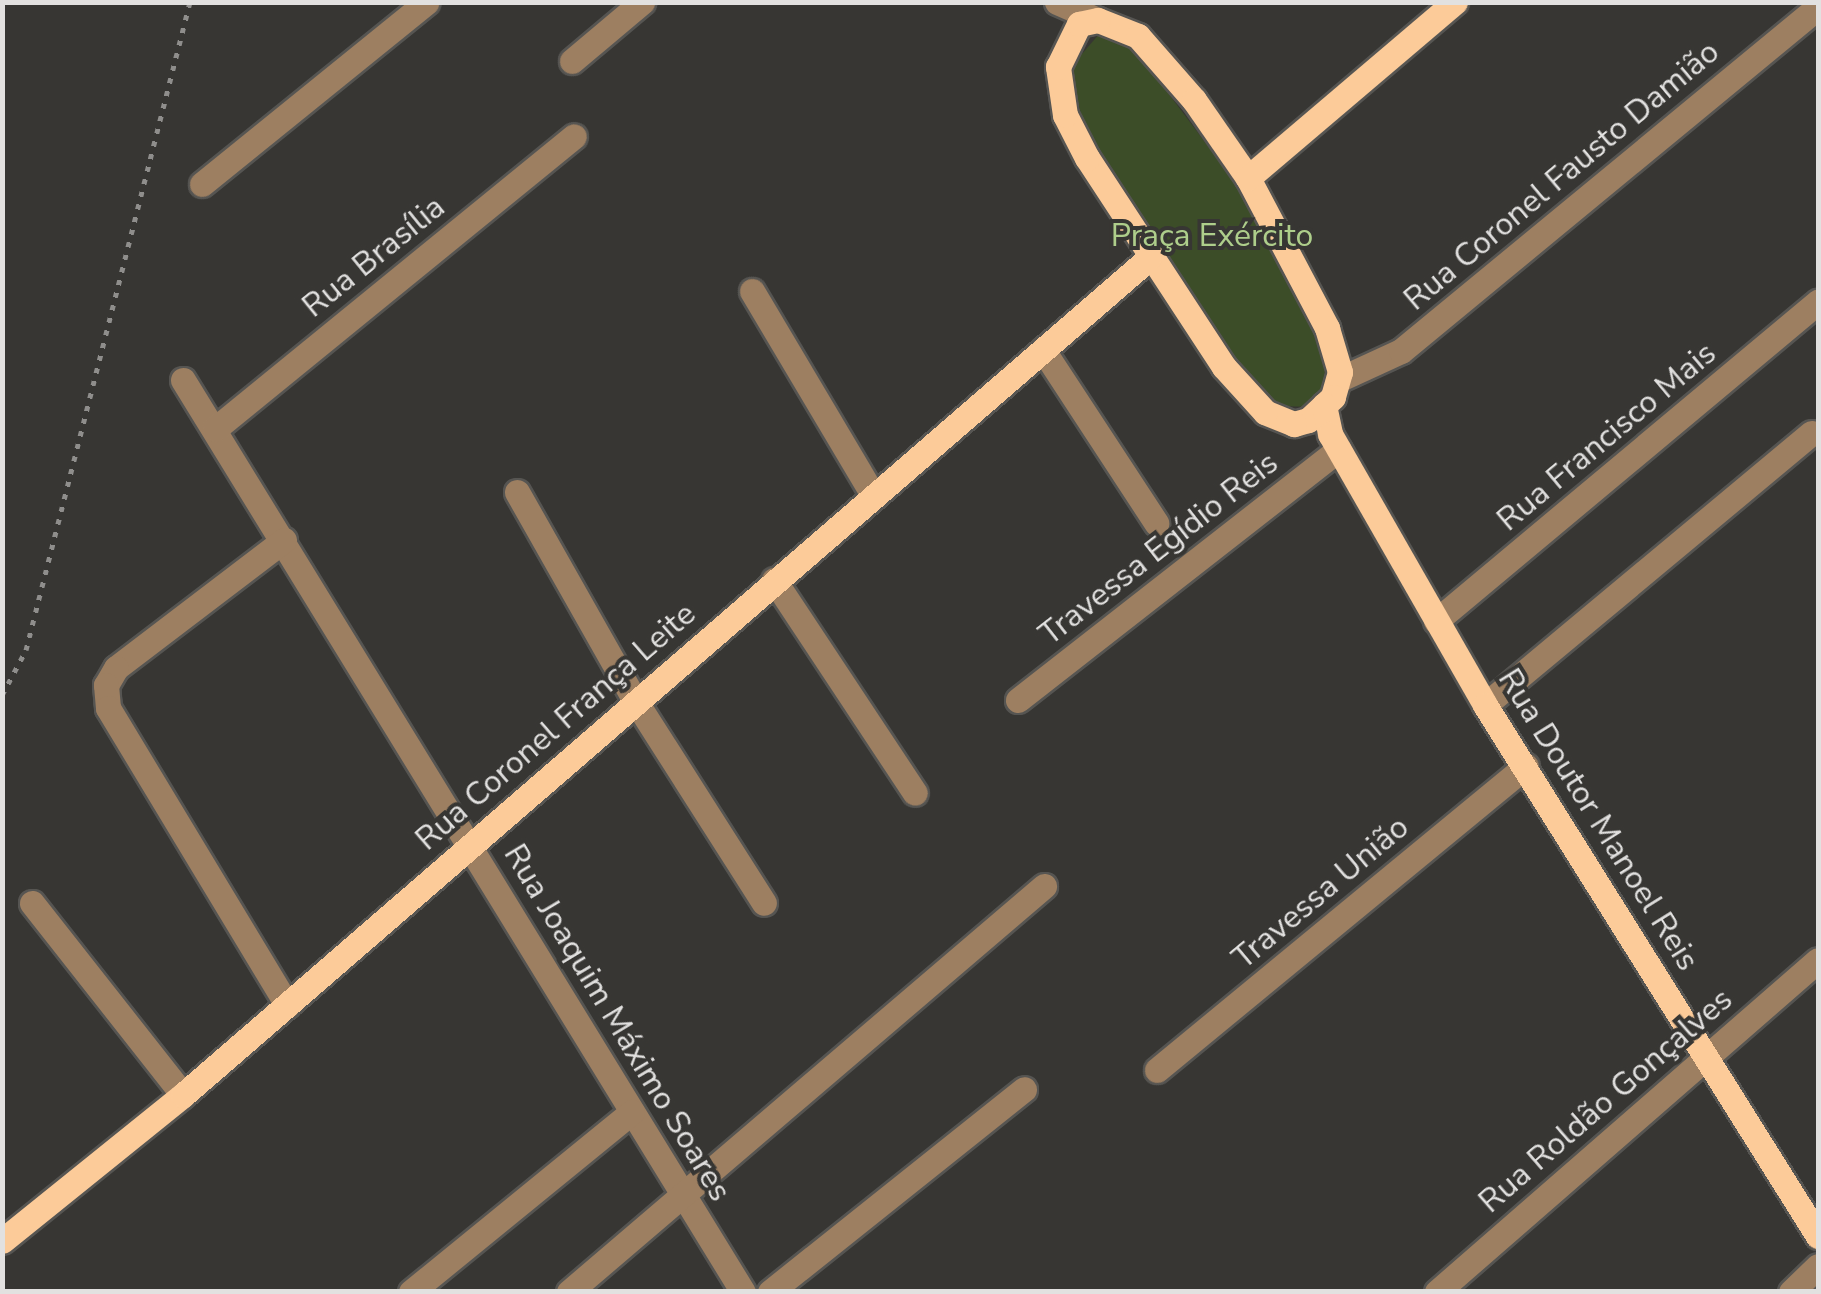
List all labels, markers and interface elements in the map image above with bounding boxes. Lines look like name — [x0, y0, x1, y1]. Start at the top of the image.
street label: Rua Coronel Fausto Damião — [1397, 33, 1727, 319]
street label: Rua Brasília — [295, 188, 453, 326]
park label: Praça Exército — [1111, 217, 1313, 255]
street label: Rua Francisco Mais — [1490, 334, 1724, 540]
street label: Travessa Egídio Reis — [1032, 444, 1286, 654]
street label: Rua Coronel França Leite — [408, 595, 704, 859]
street label: Rua Doutor Manoel Reis — [1489, 662, 1707, 978]
street label: Travessa União — [1225, 808, 1417, 978]
street label: Rua Joaquim Máximo Soares — [495, 838, 739, 1208]
street label: Rua Roldão Gonçalves — [1472, 981, 1740, 1221]

